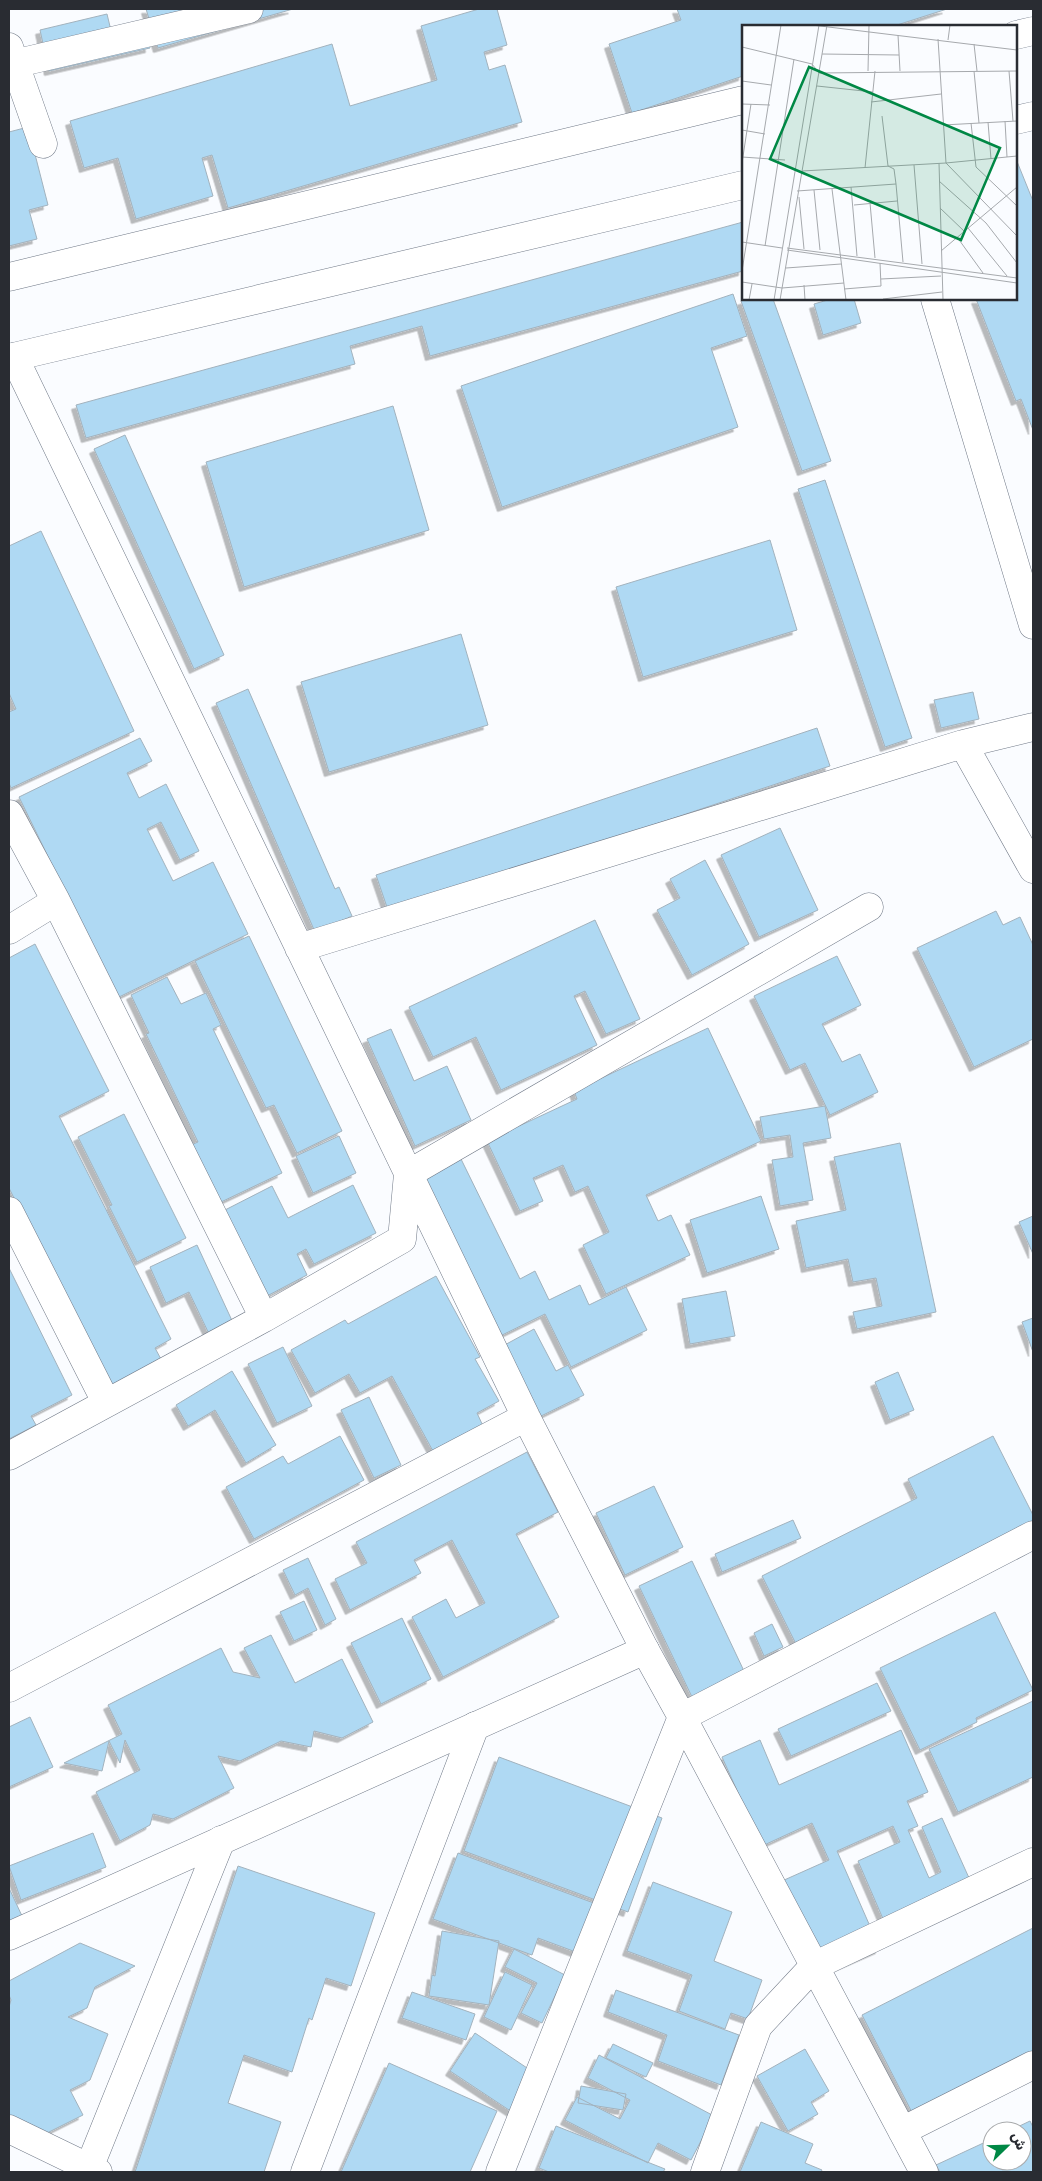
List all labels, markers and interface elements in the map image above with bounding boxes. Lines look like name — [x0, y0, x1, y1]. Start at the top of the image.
inset map — [742, 25, 1017, 300]
north arrow — [982, 2121, 1032, 2171]
text: ش — [1007, 2130, 1030, 2153]

